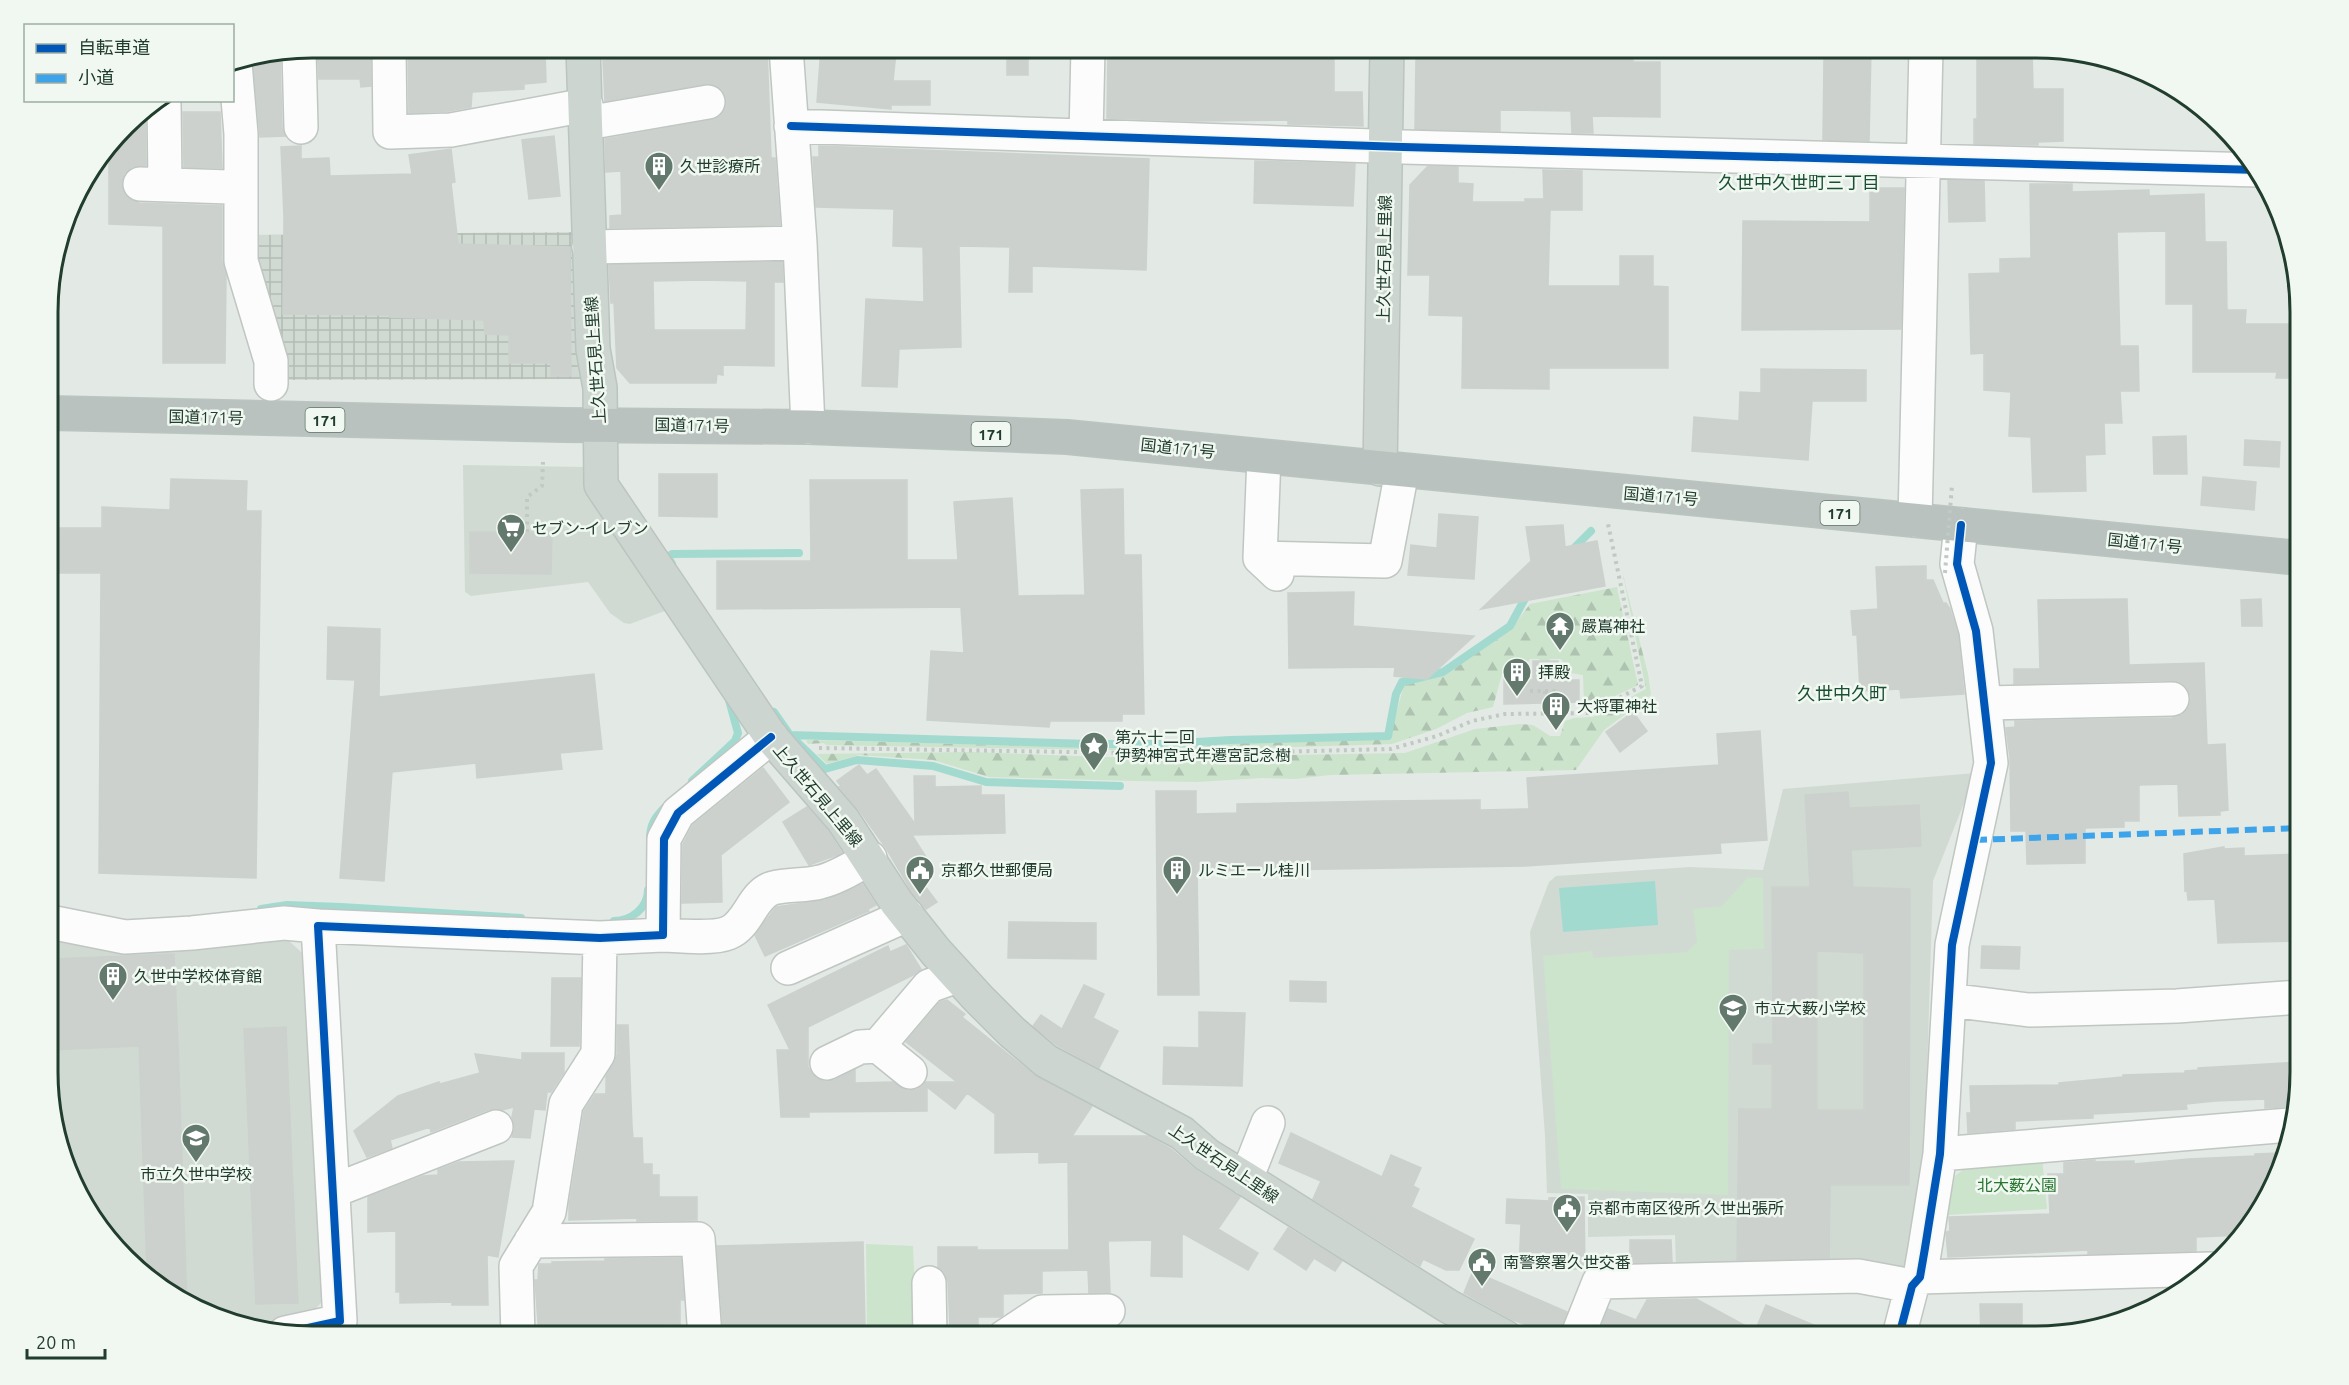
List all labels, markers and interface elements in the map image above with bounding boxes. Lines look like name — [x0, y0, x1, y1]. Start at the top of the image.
legend — [24, 24, 234, 102]
text: 自転車道 — [78, 37, 150, 57]
text: 小道 — [78, 67, 114, 87]
building icon: 久世診療所 — [643, 150, 675, 192]
place label: 久世診療所 — [680, 157, 760, 175]
district label: 久世中久世町三丁目 — [1718, 172, 1880, 192]
street label: 上久世石見上里線 — [1374, 195, 1394, 323]
street label: 上久世石見上里線 — [582, 296, 608, 424]
street label: 国道171号 — [168, 407, 244, 427]
road number: 171 — [306, 408, 344, 432]
street label: 国道171号 — [654, 415, 730, 435]
road number: 171 — [972, 422, 1010, 446]
street label: 国道171号 — [1140, 435, 1216, 461]
street label: 国道171号 — [1623, 484, 1699, 508]
road number: 171 — [1820, 501, 1860, 525]
supermarket icon: セブン-イレブン — [495, 512, 527, 554]
place label: セブン-イレブン — [532, 519, 649, 537]
street label: 国道171号 — [2107, 530, 2183, 556]
temple icon: 嚴嶌神社 — [1544, 610, 1576, 652]
place label: 嚴嶌神社 — [1581, 617, 1645, 635]
building icon: 拝殿 — [1501, 656, 1533, 698]
place label: 拝殿 — [1538, 663, 1570, 681]
district label: 久世中久町 — [1797, 683, 1887, 703]
building icon: 大将軍神社 — [1540, 690, 1572, 732]
place label: 大将軍神社 — [1577, 697, 1657, 715]
place label: 第六十二回 伊勢神宮式年遷宮記念樹 — [1115, 728, 1291, 764]
place icon: 第六十二回 伊勢神宮式年遷宮記念樹 — [1078, 730, 1110, 772]
street label: 上久世石見上里線 — [770, 740, 866, 850]
public building icon: 京都久世郵便局 — [904, 854, 936, 896]
building icon: ルミエール桂川 — [1161, 854, 1193, 896]
place label: 京都久世郵便局 — [941, 861, 1053, 879]
place label: ルミエール桂川 — [1198, 861, 1310, 879]
building icon: 久世中学校体育館 — [97, 960, 129, 1002]
place label: 久世中学校体育館 — [134, 967, 262, 985]
school or university icon: 市立大薮小学校 — [1717, 992, 1749, 1034]
place label: 市立大薮小学校 — [1754, 999, 1866, 1017]
street label: 上久世石見上里線 — [1166, 1120, 1282, 1206]
school or university icon: 市立久世中学校 — [180, 1122, 212, 1164]
place label: 市立久世中学校 — [140, 1165, 252, 1183]
park label: 北大薮公園 — [1977, 1176, 2057, 1194]
public building icon: 京都市南区役所 久世出張所 — [1551, 1192, 1583, 1234]
place label: 京都市南区役所 久世出張所 — [1588, 1199, 1784, 1217]
public building icon: 南警察署久世交番 — [1466, 1246, 1498, 1288]
place label: 南警察署久世交番 — [1503, 1253, 1631, 1271]
scale bar — [27, 1322, 105, 1360]
text: 20 m — [36, 1332, 76, 1352]

